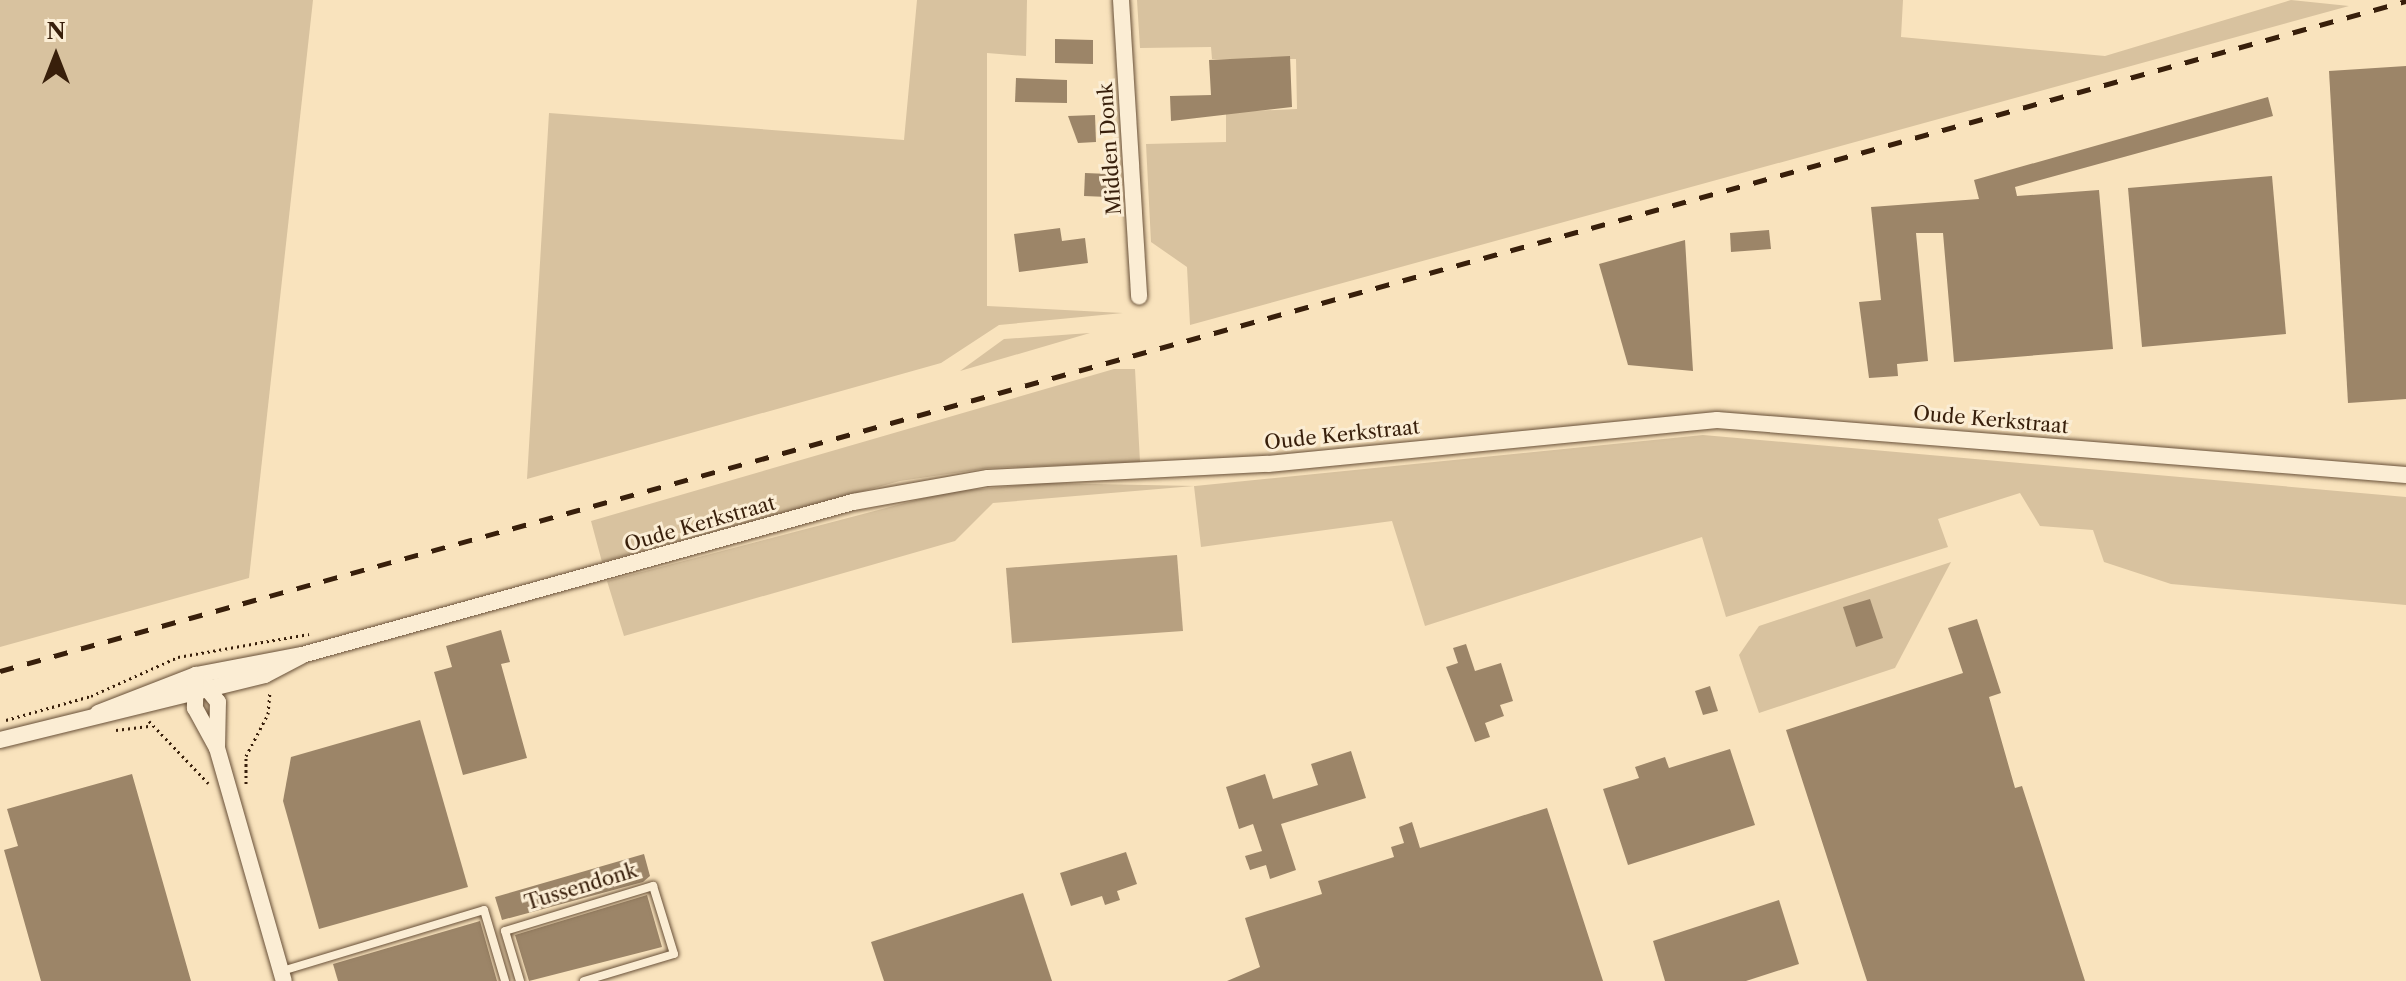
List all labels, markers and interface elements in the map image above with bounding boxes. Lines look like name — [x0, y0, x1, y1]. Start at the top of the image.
north arrow — [16, 16, 96, 96]
text: N — [46, 18, 66, 45]
street label: Midden Donk — [1093, 82, 1127, 216]
street label: Oude Kerkstraat — [1912, 401, 2070, 439]
street label: Oude Kerkstraat — [1263, 415, 1421, 455]
street label: Oude Kerkstraat — [622, 491, 778, 557]
street label: Tussendonk — [522, 859, 640, 915]

